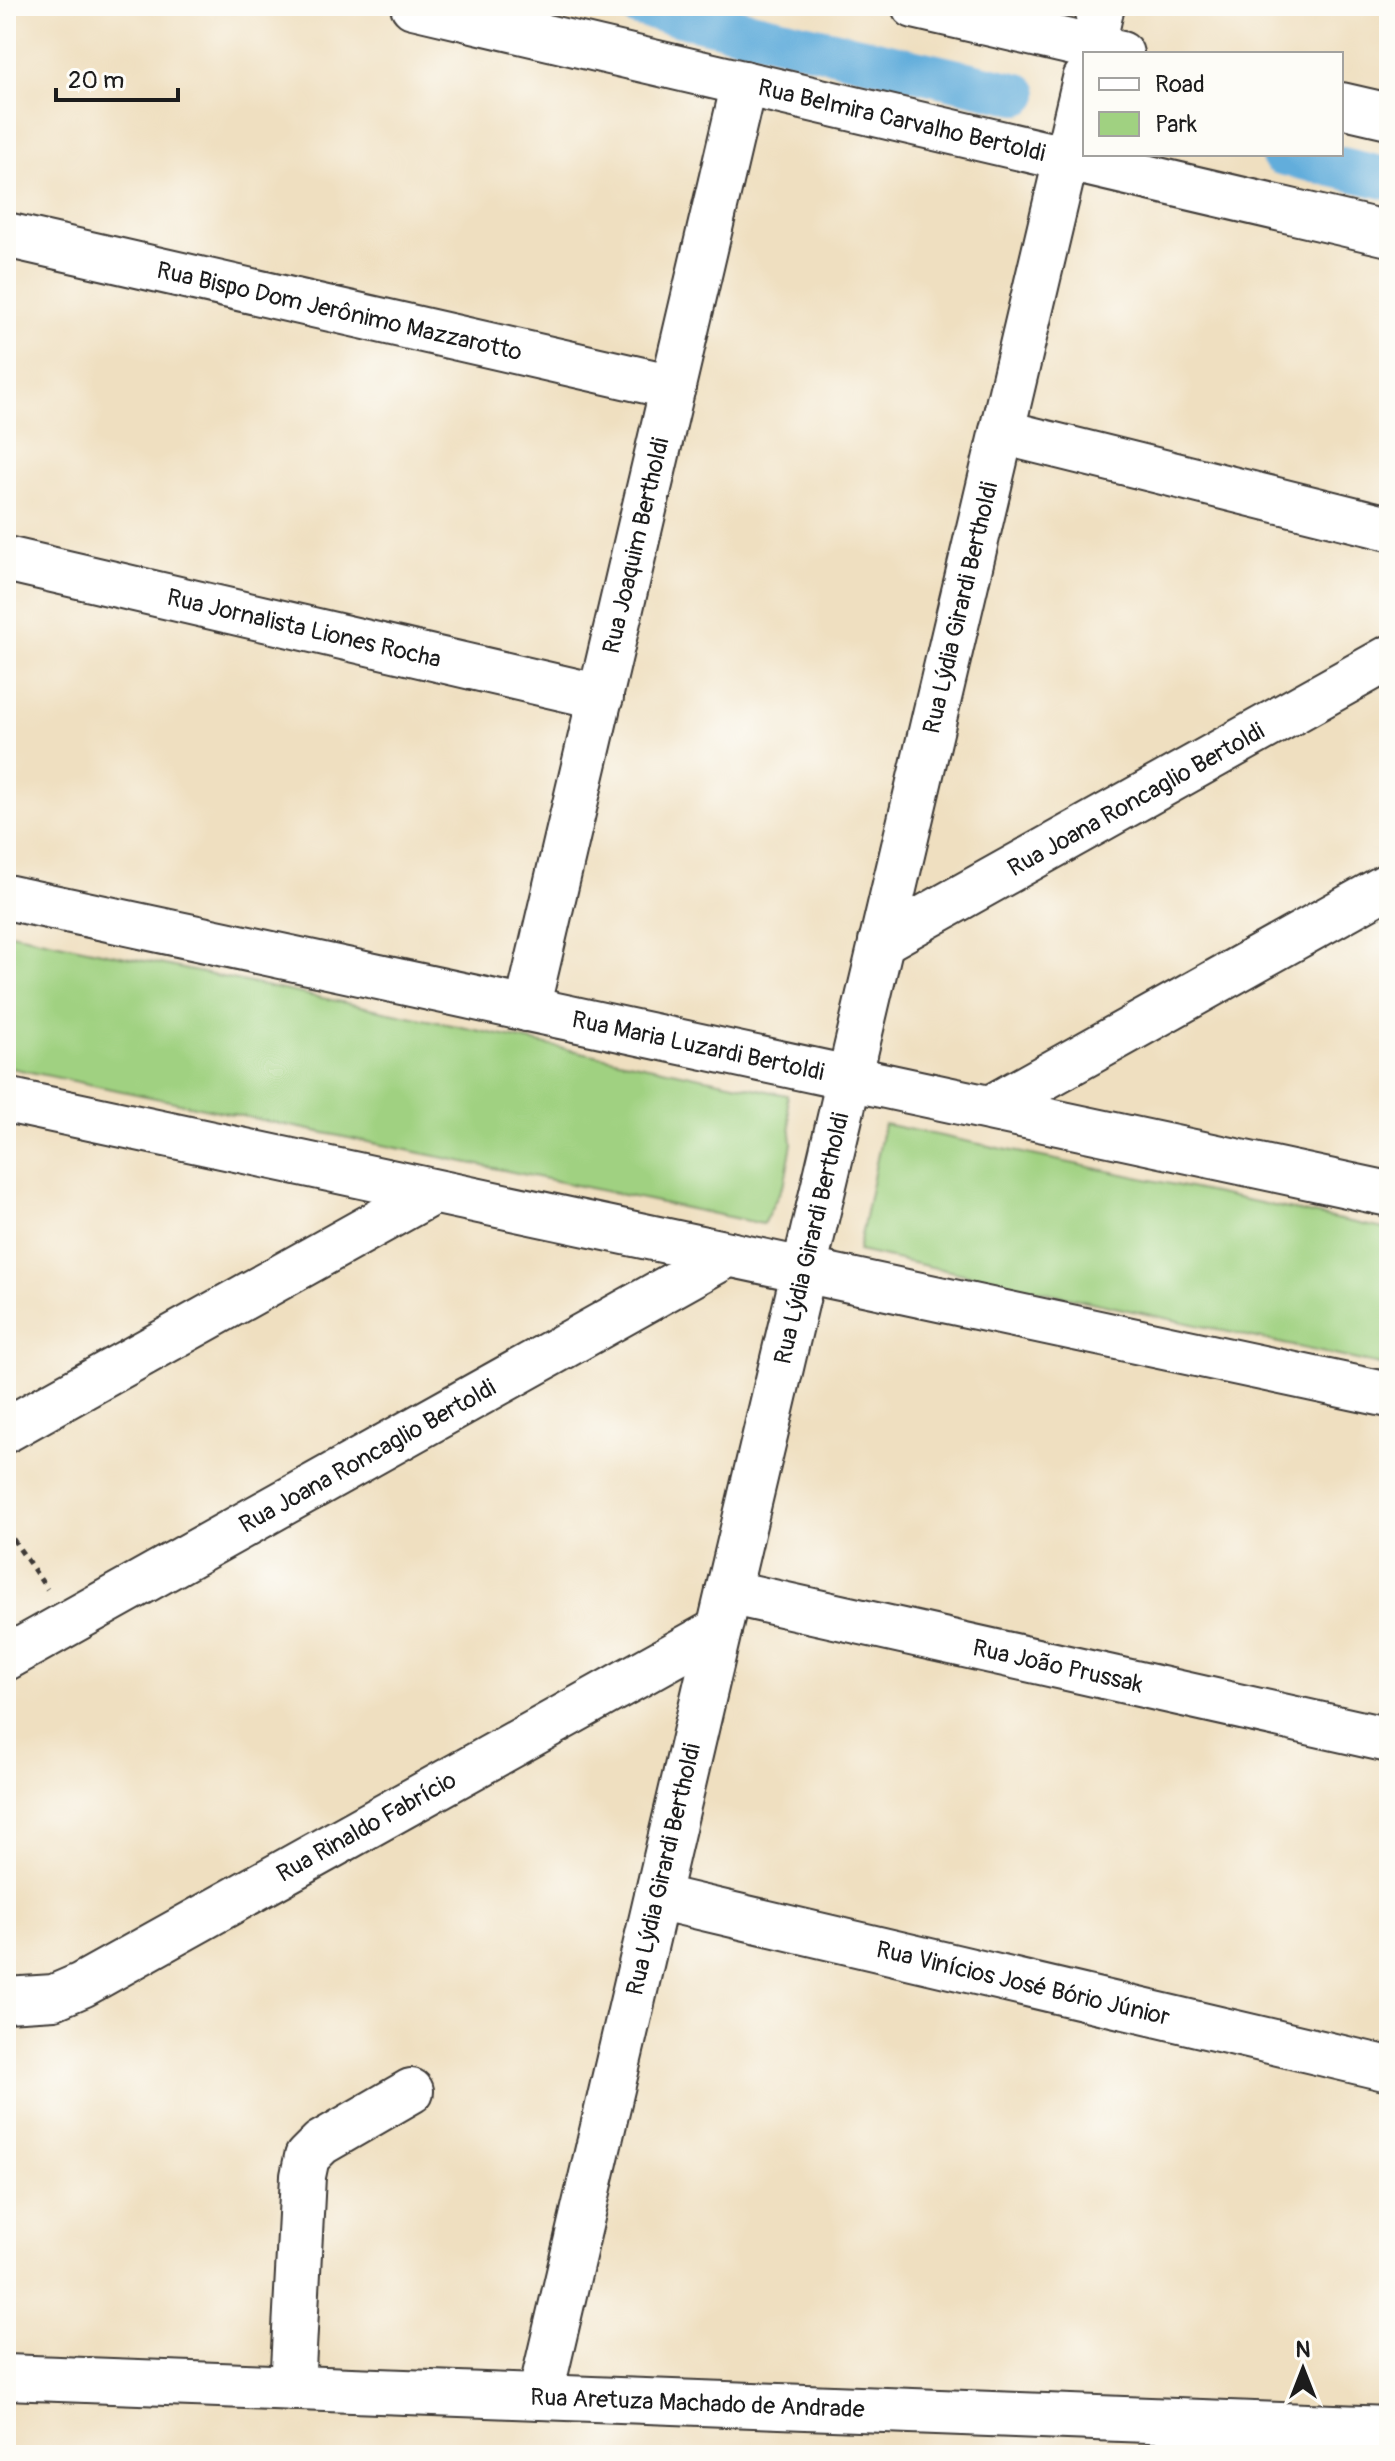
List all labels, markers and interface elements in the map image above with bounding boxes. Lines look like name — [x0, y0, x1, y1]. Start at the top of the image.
scale bar — [56, 52, 178, 102]
legend — [1083, 52, 1343, 156]
text: 20 m — [68, 66, 124, 95]
text: Road — [1155, 70, 1205, 99]
street label: Rua Belmira Carvalho Bertoldi — [755, 73, 1048, 168]
text: Park — [1155, 110, 1197, 139]
street label: Rua Bispo Dom Jerônimo Mazzarotto — [154, 256, 525, 367]
street label: Rua Joaquim Bertholdi — [597, 435, 675, 657]
street label: Rua Lýdia Girardi Bertholdi — [917, 479, 1004, 736]
street label: Rua Jornalista Liones Rocha — [164, 583, 444, 674]
street label: Rua Joana Roncaglio Bertoldi — [1003, 717, 1269, 883]
street label: Rua Maria Luzardi Bertoldi — [569, 1005, 827, 1087]
street label: Rua Lýdia Girardi Bertholdi — [768, 1110, 856, 1367]
street label: Rua Joana Roncaglio Bertoldi — [234, 1373, 501, 1540]
street label: Rua João Prussak — [970, 1633, 1145, 1699]
street label: Rua Lýdia Girardi Bertholdi — [620, 1741, 707, 1998]
street label: Rua Rinaldo Fabrício — [272, 1765, 461, 1889]
street label: Rua Vinícios José Bório Júnior — [873, 1935, 1173, 2032]
north arrow — [1263, 2329, 1343, 2409]
text: N — [1296, 2336, 1311, 2364]
street label: Rua Aretuza Machado de Andrade — [530, 2383, 865, 2424]

